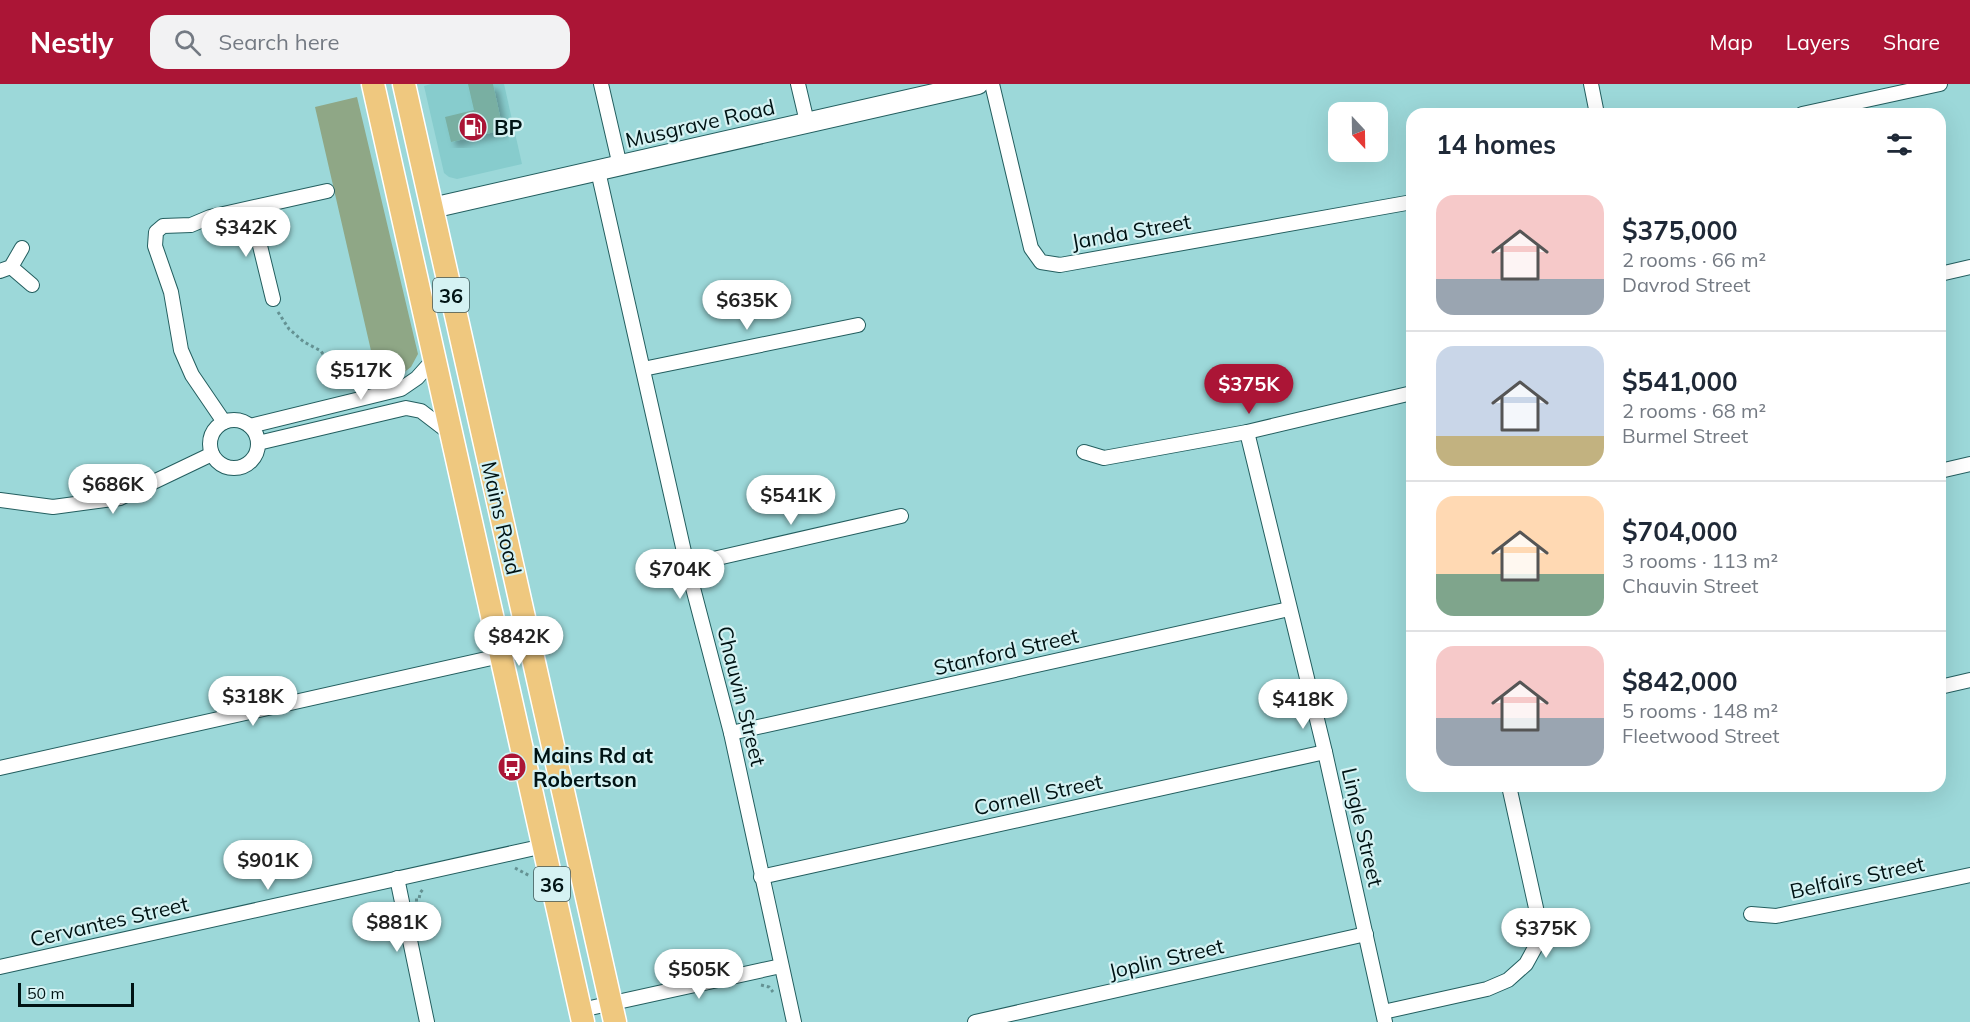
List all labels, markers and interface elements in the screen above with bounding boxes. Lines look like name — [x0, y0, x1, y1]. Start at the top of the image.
search box — [150, 15, 570, 69]
text: Nestly — [30, 25, 114, 60]
icon: search — [171, 26, 204, 59]
text: Search here — [219, 28, 339, 56]
text: Map — [1710, 29, 1753, 55]
text: Layers — [1786, 29, 1850, 55]
text: Share — [1883, 29, 1940, 55]
street label: Musgrave Road — [623, 93, 777, 153]
north arrow — [1328, 102, 1388, 162]
map controls — [1328, 102, 1388, 162]
fuel station icon: BP — [457, 111, 489, 143]
place label: BP — [494, 114, 522, 140]
text: 14 homes — [1436, 128, 1556, 161]
icon: filters — [1883, 128, 1916, 161]
pin: $342K — [204, 207, 288, 258]
street label: Janda Street — [1069, 208, 1193, 254]
text: $342K — [215, 214, 277, 239]
text: $375,000 — [1622, 214, 1738, 247]
icon: home — [1484, 219, 1556, 291]
text: 2 rooms · 66 m² — [1622, 247, 1766, 272]
text: Davrod Street — [1622, 272, 1751, 297]
road number: 36 — [433, 278, 469, 312]
pin: $635K — [705, 280, 789, 331]
text: $635K — [716, 287, 778, 312]
pin: $517K — [319, 350, 403, 401]
text: $517K — [330, 357, 392, 382]
pin: $375K — [1207, 364, 1291, 415]
text: $541,000 — [1622, 365, 1738, 398]
icon: home — [1484, 370, 1556, 442]
text: $375K — [1218, 371, 1280, 396]
text: 2 rooms · 68 m² — [1622, 398, 1766, 423]
text: Burmel Street — [1622, 423, 1748, 448]
street label: Mains Road — [476, 459, 528, 577]
pin: $686K — [71, 464, 155, 515]
text: $686K — [82, 471, 144, 496]
pin: $541K — [749, 475, 833, 526]
text: $541K — [760, 482, 822, 507]
text: $704,000 — [1622, 515, 1738, 548]
icon: home — [1484, 520, 1556, 592]
text: 3 rooms · 113 m² — [1622, 548, 1778, 573]
pin: $704K — [638, 549, 722, 600]
text: $704K — [649, 556, 711, 581]
text: Chauvin Street — [1622, 573, 1759, 598]
pin: $842K — [477, 616, 561, 667]
street label: Stanford Street — [931, 622, 1081, 680]
text: $842K — [488, 623, 550, 648]
street label: Chauvin Street — [712, 623, 772, 769]
text: $842,000 — [1622, 665, 1738, 698]
icon: home — [1484, 670, 1556, 742]
pin: $318K — [211, 676, 295, 727]
pin: $418K — [1261, 679, 1345, 730]
text: $318K — [222, 683, 284, 708]
text: $418K — [1272, 686, 1334, 711]
text: 5 rooms · 148 m² — [1622, 698, 1778, 723]
text: Fleetwood Street — [1622, 723, 1779, 748]
place label: Mains Rd at Robertson — [533, 742, 653, 792]
bus stop icon: Mains Rd at Robertson — [496, 751, 528, 783]
street label: Lingle Street — [1337, 765, 1389, 889]
street label: Cornell Street — [971, 768, 1105, 820]
pin: $901K — [226, 840, 310, 891]
text: $901K — [237, 847, 299, 872]
street label: Belfairs Street — [1787, 850, 1927, 904]
road number: 36 — [534, 867, 570, 901]
street label: Cervantes Street — [27, 890, 191, 952]
pin: $881K — [355, 902, 439, 953]
pin: $375K — [1504, 908, 1588, 959]
text: $881K — [366, 909, 428, 934]
text: $375K — [1515, 915, 1577, 940]
street label: Joplin Street — [1106, 932, 1226, 984]
pin: $505K — [657, 949, 741, 1000]
text: $505K — [668, 956, 730, 981]
scale bar — [18, 980, 134, 1008]
text: 50 m — [27, 983, 64, 1003]

